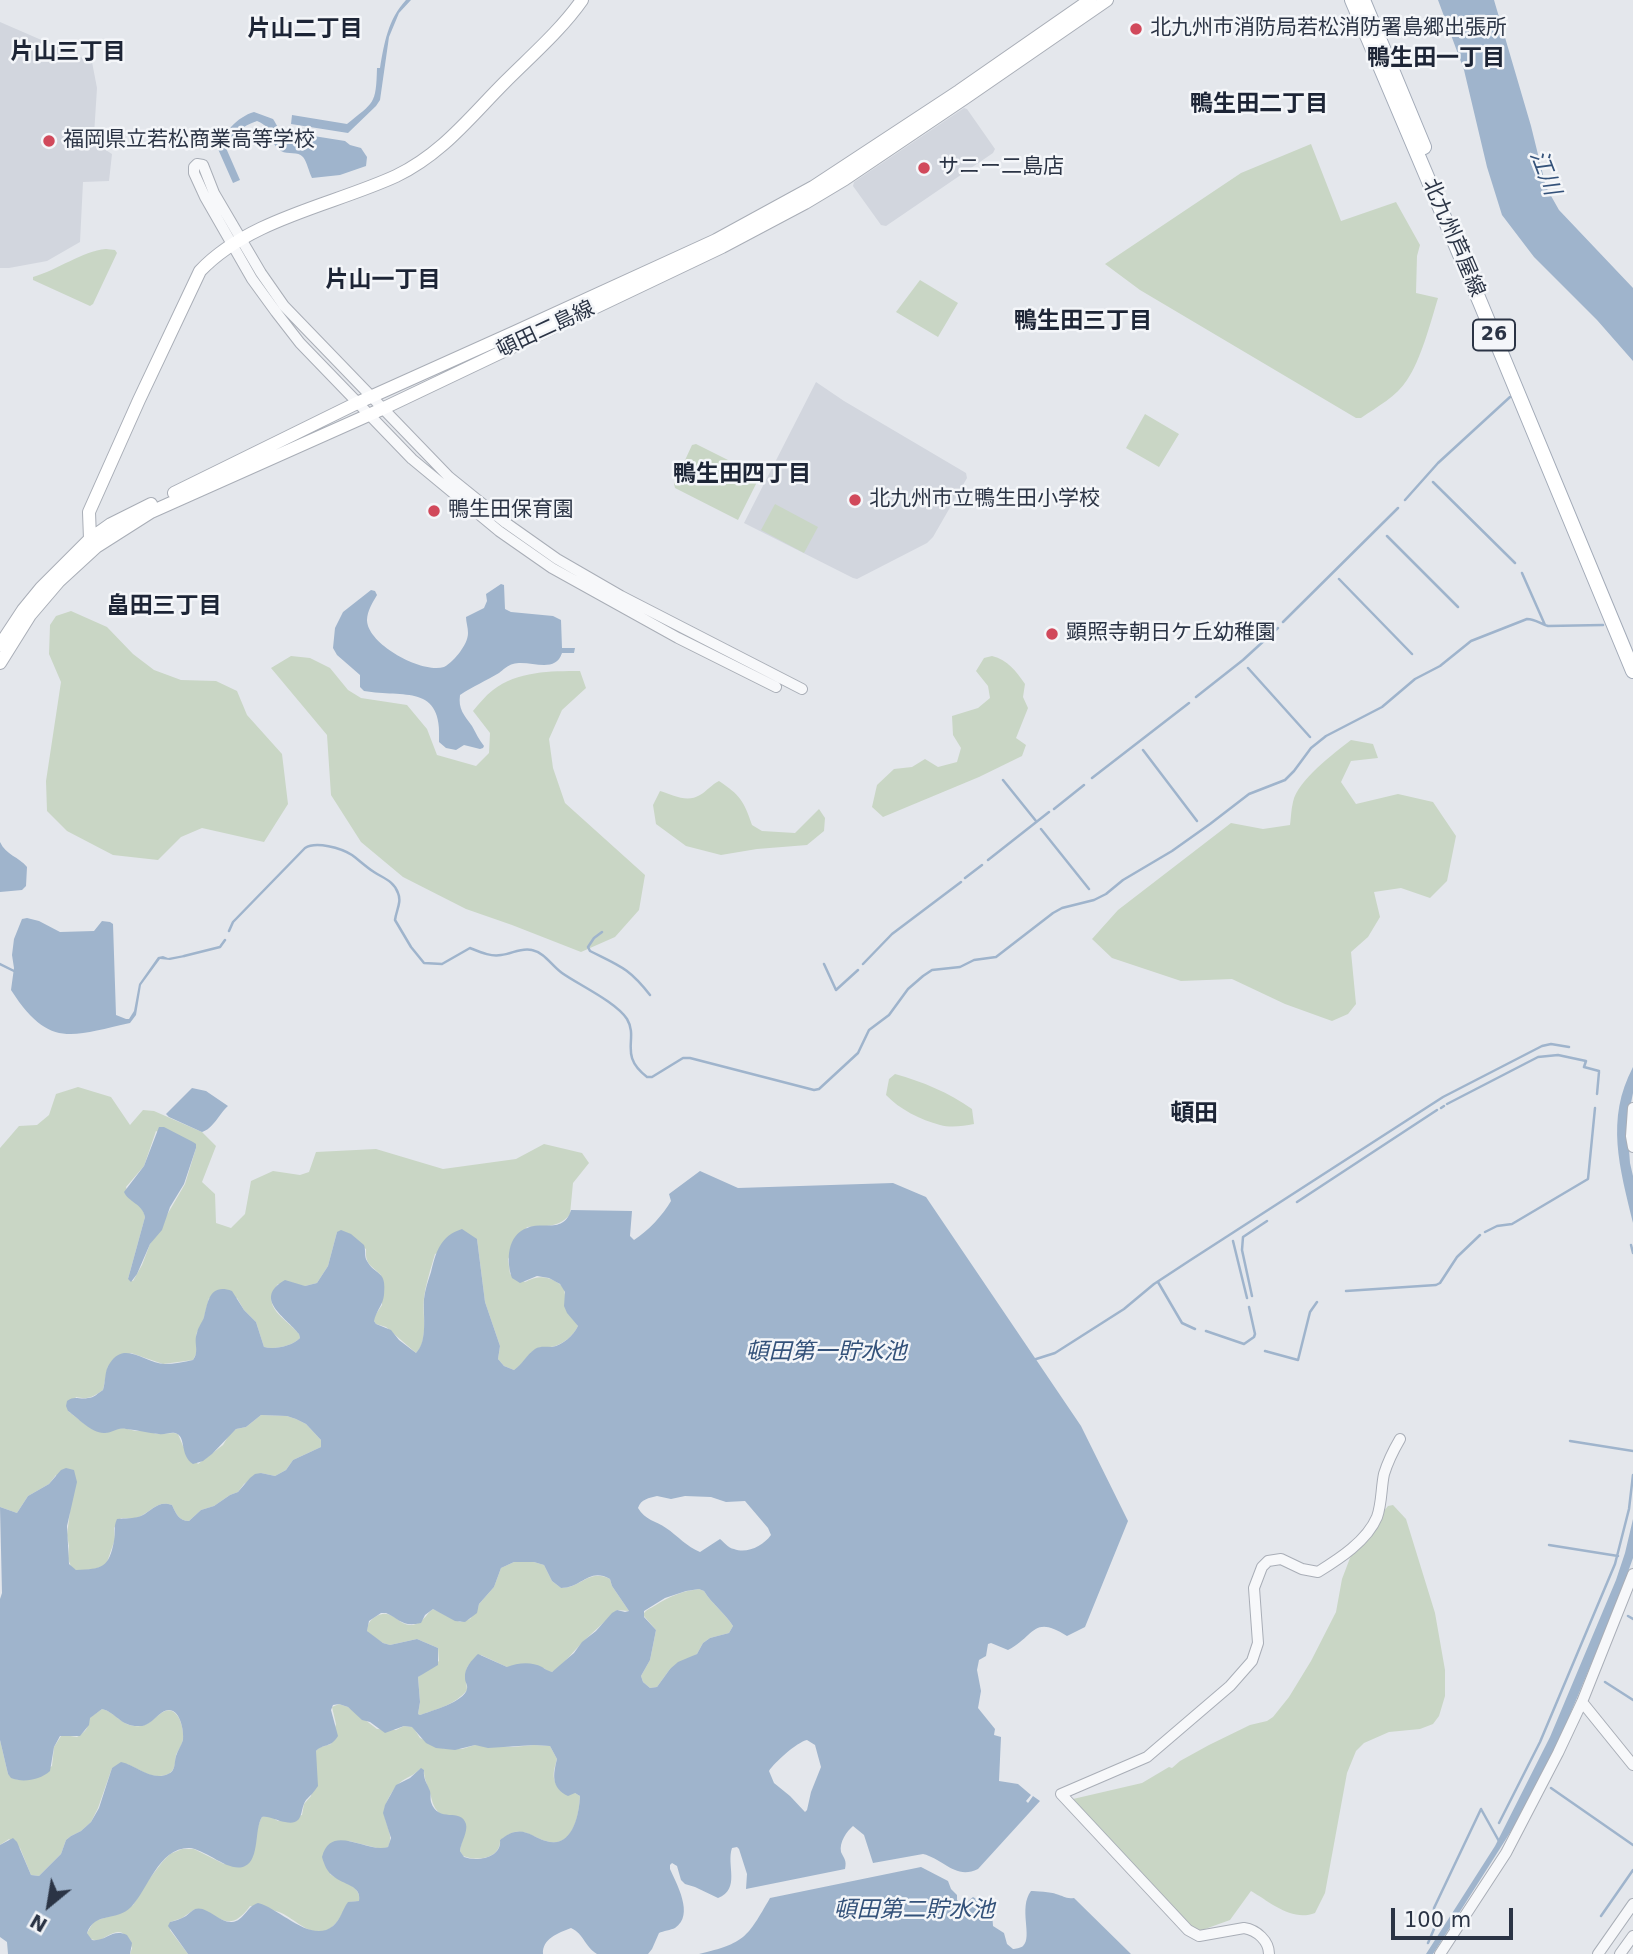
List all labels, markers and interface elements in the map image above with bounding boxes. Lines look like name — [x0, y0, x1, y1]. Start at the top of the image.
district label: 片山二丁目 — [248, 16, 362, 44]
place label: 北九州市消防局若松消防署島郷出張所 — [1150, 16, 1507, 42]
marker: 北九州市消防局若松消防署島郷出張所 — [1128, 21, 1144, 37]
district label: 片山三丁目 — [11, 39, 125, 67]
district label: 鴨生田一丁目 — [1367, 45, 1505, 73]
district label: 鴨生田二丁目 — [1190, 91, 1328, 119]
place label: 福岡県立若松商業高等学校 — [63, 128, 315, 154]
marker: 福岡県立若松商業高等学校 — [41, 133, 57, 149]
water label: 江川 — [1523, 147, 1565, 199]
place label: サニー二島店 — [938, 155, 1064, 181]
marker: サニー二島店 — [916, 160, 932, 176]
street label: 北九州芦屋線 — [1417, 175, 1489, 301]
district label: 片山一丁目 — [326, 267, 440, 295]
street label: 頓田二島線 — [493, 296, 599, 364]
district label: 鴨生田三丁目 — [1014, 308, 1152, 336]
road number: 26 — [1473, 320, 1515, 350]
district label: 鴨生田四丁目 — [673, 461, 811, 489]
place label: 北九州市立鴨生田小学校 — [869, 487, 1100, 513]
marker: 北九州市立鴨生田小学校 — [847, 492, 863, 508]
place label: 鴨生田保育園 — [448, 498, 574, 524]
marker: 鴨生田保育園 — [426, 503, 442, 519]
district label: 畠田三丁目 — [107, 593, 221, 621]
place label: 顕照寺朝日ケ丘幼稚園 — [1066, 621, 1276, 647]
marker: 顕照寺朝日ケ丘幼稚園 — [1044, 626, 1060, 642]
district label: 頓田 — [1170, 1101, 1218, 1129]
water label: 頓田第一貯水池 — [746, 1339, 906, 1367]
north arrow — [14, 1870, 84, 1940]
scale bar — [1395, 1895, 1518, 1939]
water label: 頓田第二貯水池 — [834, 1897, 994, 1925]
text: 100 m — [1404, 1908, 1471, 1932]
text: N — [26, 1910, 51, 1937]

